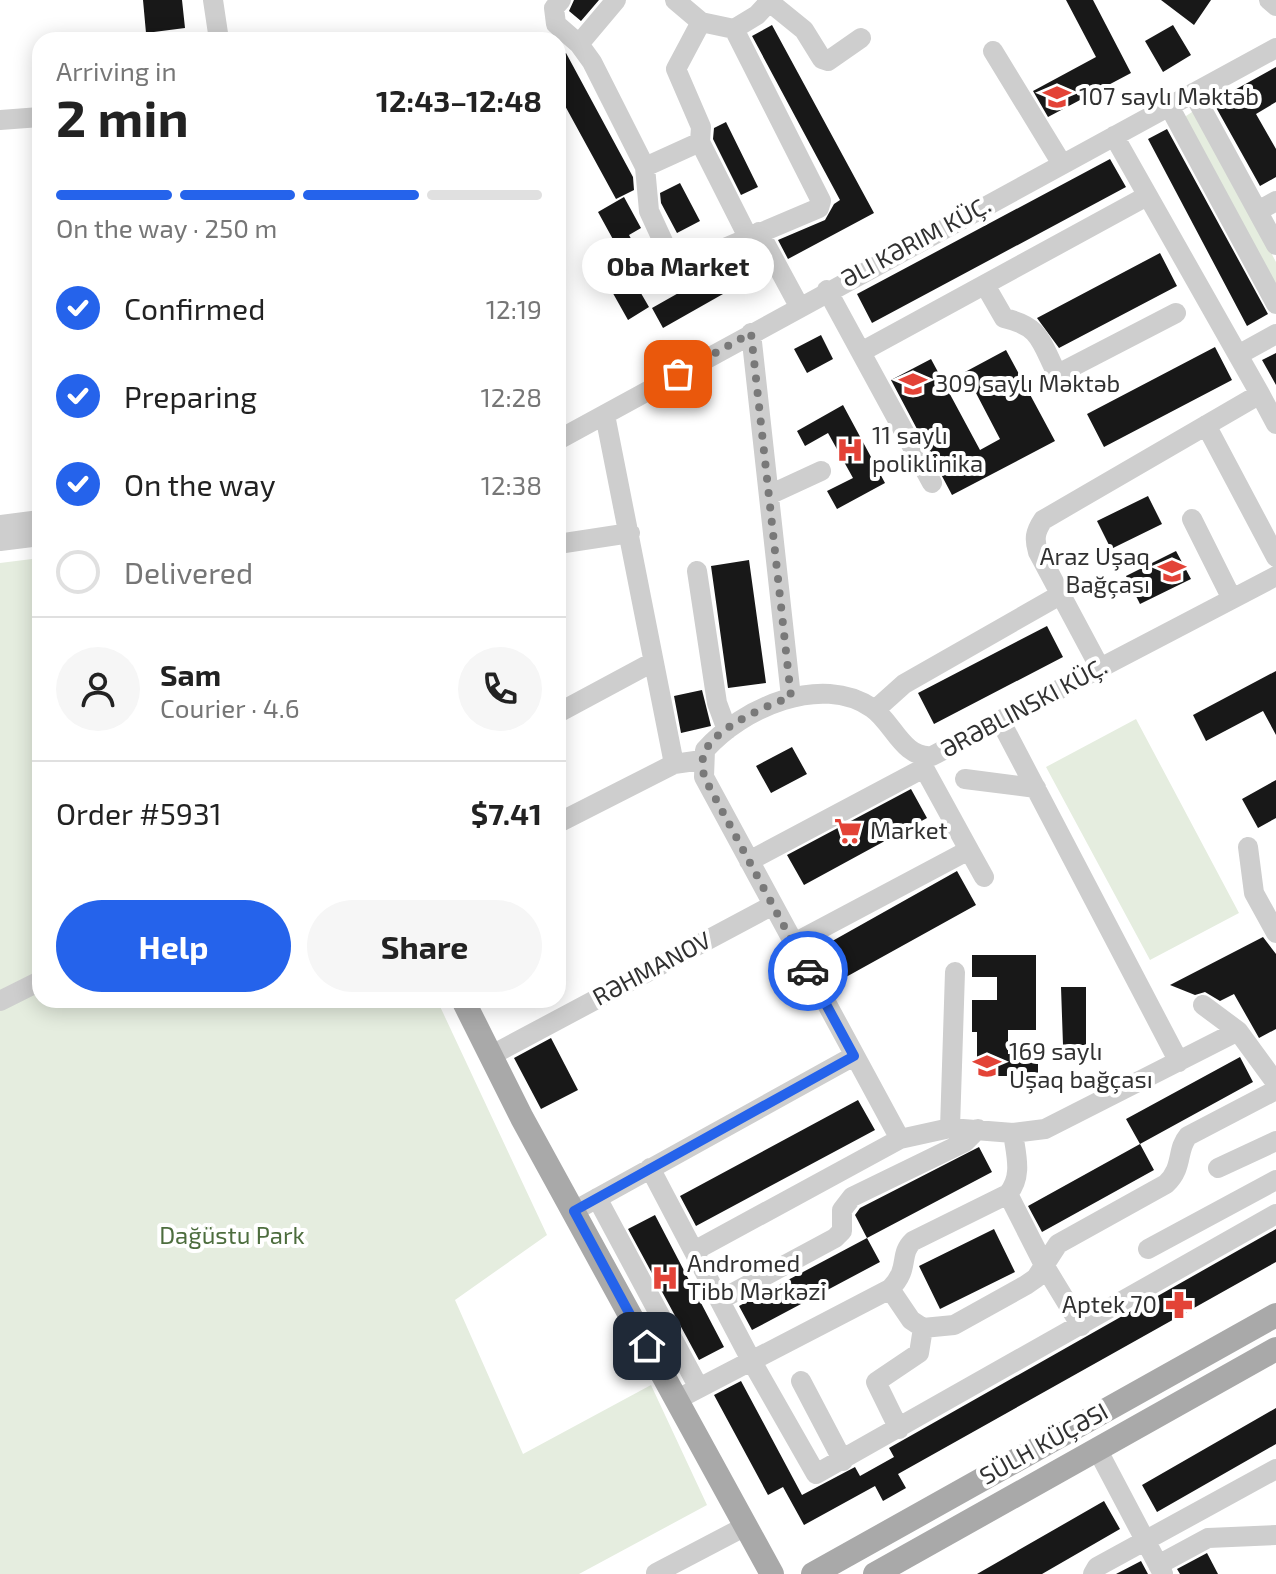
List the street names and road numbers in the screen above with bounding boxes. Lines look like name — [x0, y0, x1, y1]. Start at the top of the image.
street label: ƏLI KƏRIM KÜÇ. — [835, 189, 996, 293]
street label: ƏRƏBLINSKI KÜÇ. — [935, 651, 1112, 764]
street label: RƏHMANOV — [587, 924, 716, 1011]
street label: SÜLH KÜÇƏSI — [974, 1396, 1113, 1491]

